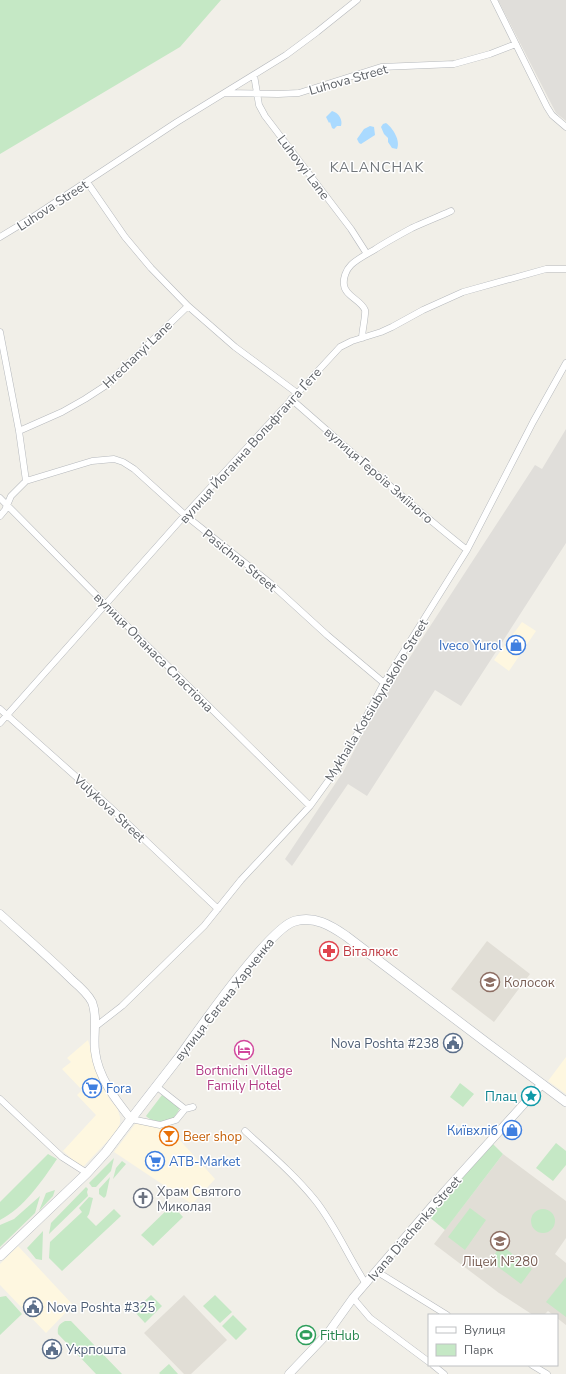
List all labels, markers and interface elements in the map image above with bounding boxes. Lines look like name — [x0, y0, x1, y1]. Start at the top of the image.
street label: Luhova Street — [307, 60, 390, 100]
street label: Luhovyi Lane — [273, 131, 334, 204]
district label: KALANCHAK — [330, 158, 424, 177]
street label: Luhova Street — [14, 176, 92, 235]
street label: Hrechanyi Lane — [99, 317, 176, 393]
street label: вулиця Йоганна Вольфганга Ґете — [175, 363, 326, 528]
street label: вулиця Героїв Зміїного — [320, 423, 437, 528]
street label: Pasichna Street — [199, 525, 281, 597]
street label: вулиця Опанаса Сластіона — [89, 589, 217, 717]
street label: Mykhaila Kotsiubynskoho Street — [321, 615, 433, 785]
shop icon: Iveco Yurol — [505, 634, 527, 656]
place label: Iveco Yurol — [439, 637, 502, 655]
street label: Vulykova Street — [69, 770, 149, 847]
street label: вулиця Євгена Харченка — [171, 934, 279, 1065]
pharmacy icon: Віталюкс — [318, 940, 340, 962]
place label: Віталюкс — [343, 943, 398, 961]
school or university icon: Колосок — [479, 971, 501, 993]
place label: Колосок — [504, 974, 555, 992]
public building icon: Nova Poshta #238 — [442, 1032, 464, 1054]
place label: Nova Poshta #238 — [331, 1035, 439, 1053]
hotel icon: Bortnichi Village Family Hotel — [233, 1039, 255, 1061]
place label: Bortnichi Village Family Hotel — [196, 1062, 292, 1095]
supermarket icon: Fora — [81, 1077, 103, 1099]
place label: Fora — [106, 1080, 132, 1098]
place icon: Плац — [520, 1085, 542, 1107]
place label: Плац — [485, 1088, 517, 1106]
shop icon: Київхліб — [501, 1119, 523, 1141]
place label: Київхліб — [447, 1122, 498, 1140]
bar icon: Beer shop — [158, 1125, 180, 1147]
place label: Beer shop — [183, 1128, 242, 1146]
supermarket icon: ATB-Market — [144, 1150, 166, 1172]
place label: ATB-Market — [169, 1153, 241, 1171]
street label: Ivana Diachenka Street — [364, 1172, 466, 1285]
place label: Храм Святого Миколая — [157, 1183, 241, 1216]
church icon: Храм Святого Миколая — [132, 1187, 154, 1209]
school or university icon: Ліцей №280 — [489, 1230, 511, 1252]
place label: Ліцей №280 — [462, 1253, 538, 1271]
public building icon: Nova Poshta #325 — [22, 1296, 44, 1318]
place label: Nova Poshta #325 — [47, 1299, 156, 1317]
legend — [428, 1314, 558, 1366]
text: Вулиця — [464, 1322, 506, 1338]
sports icon: FitHub — [295, 1324, 317, 1346]
place label: FitHub — [320, 1327, 359, 1345]
public building icon: Укрпошта — [41, 1338, 63, 1360]
place label: Укрпошта — [65, 1341, 126, 1359]
text: Парк — [464, 1342, 494, 1358]

